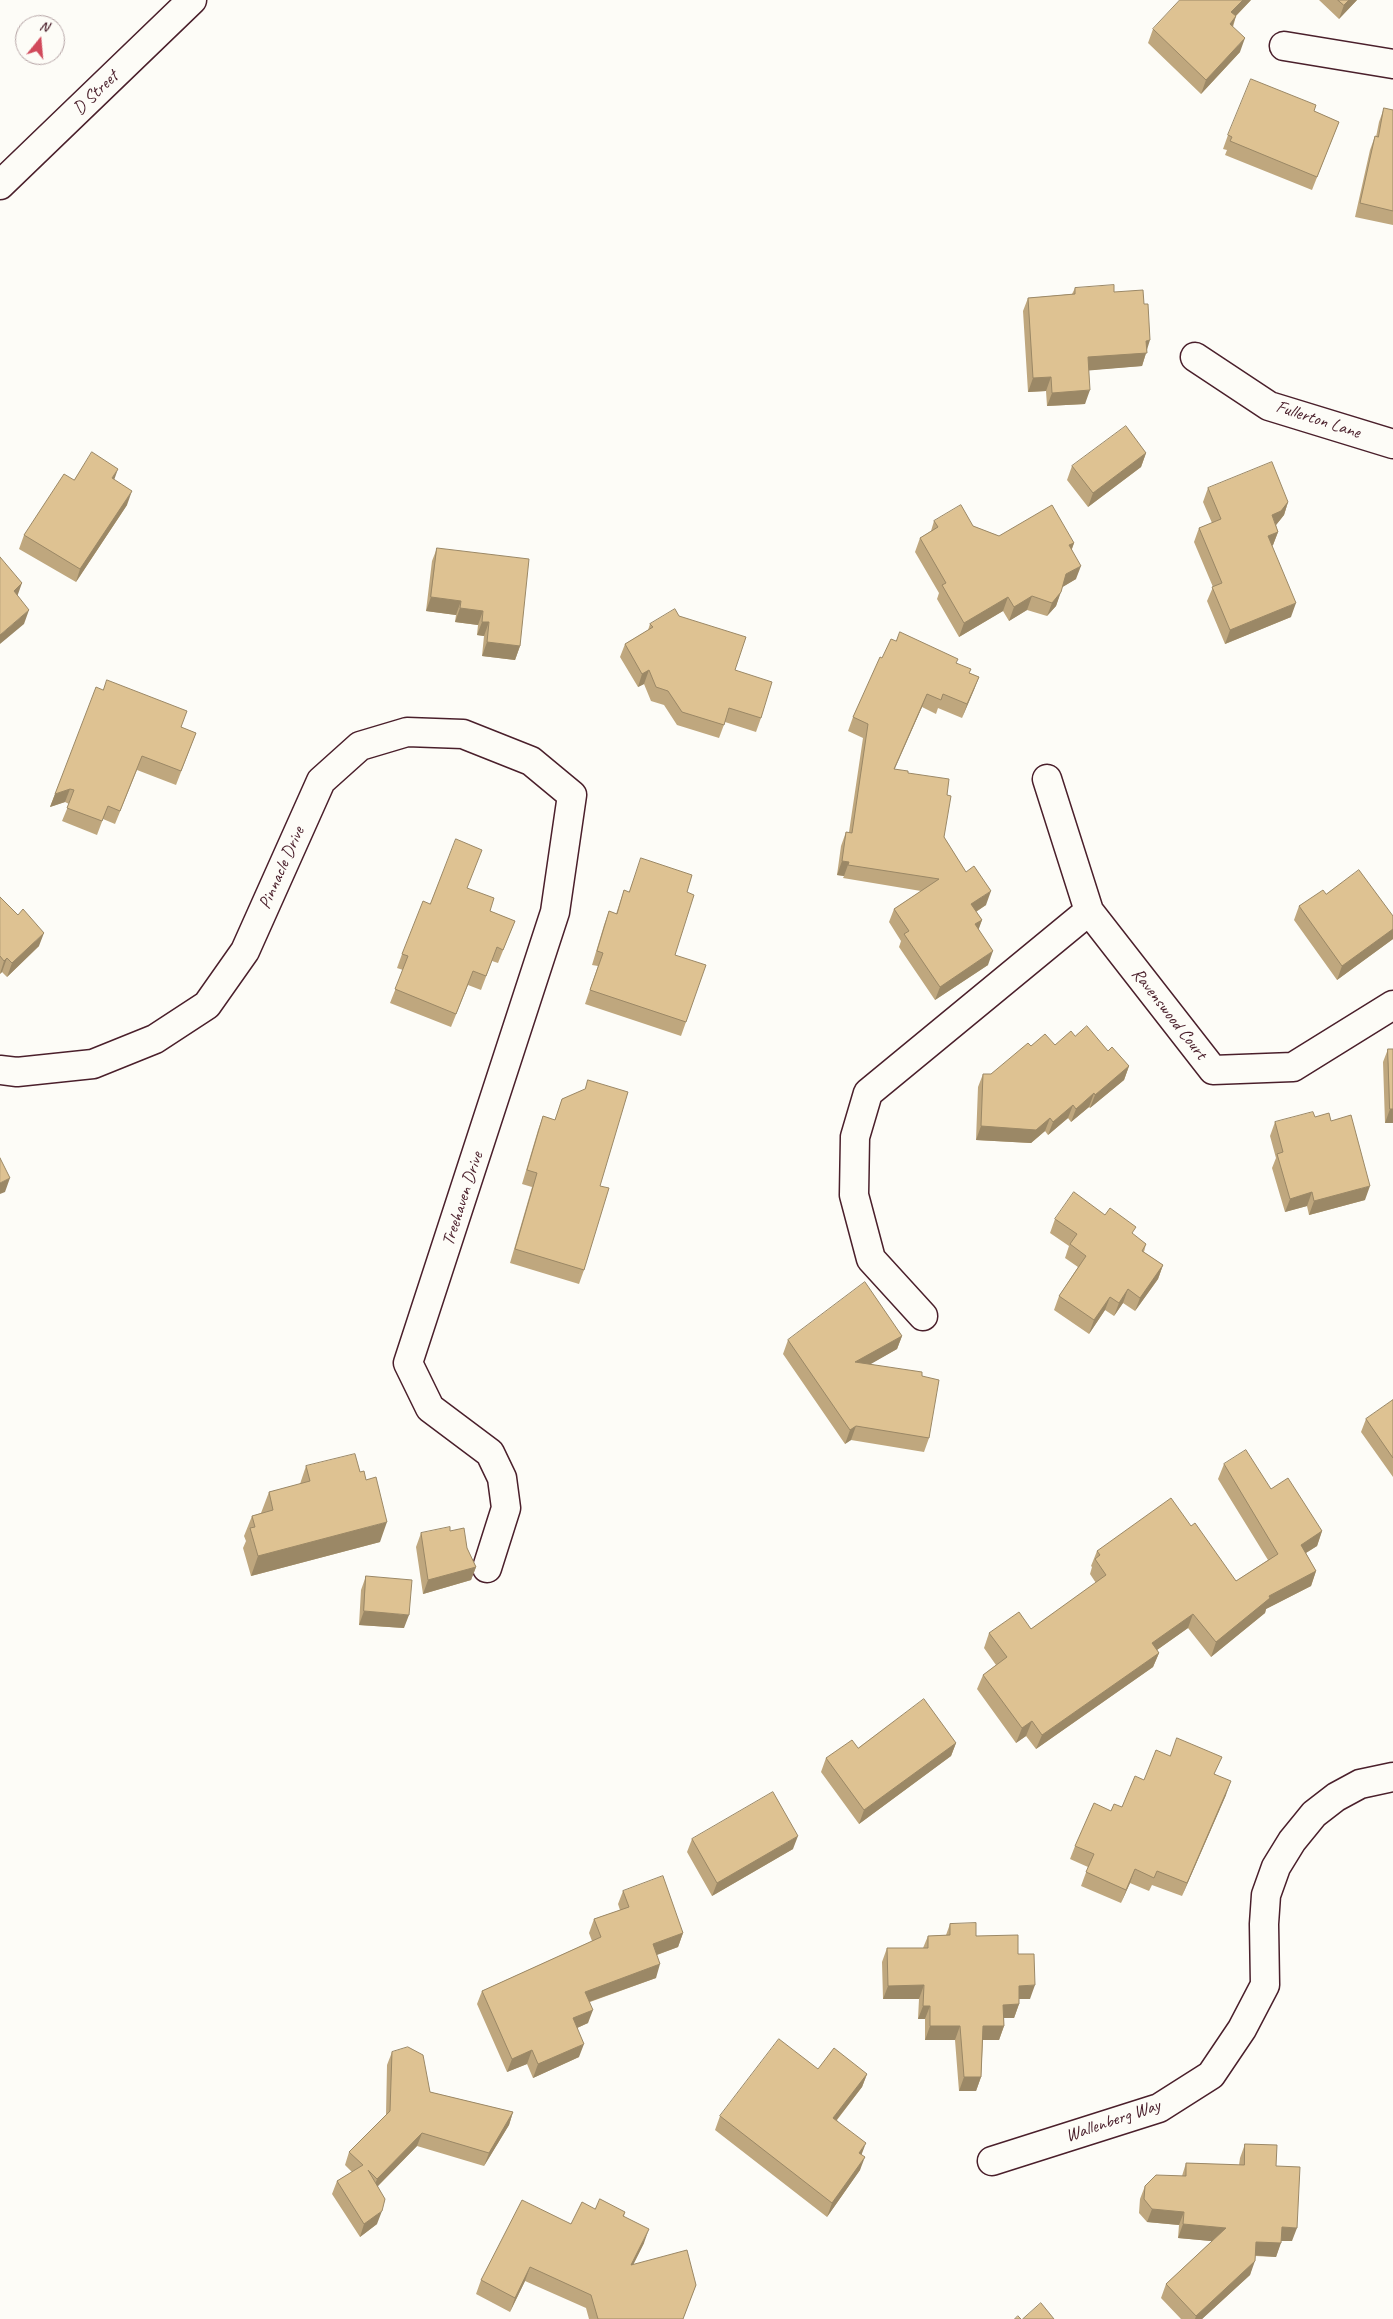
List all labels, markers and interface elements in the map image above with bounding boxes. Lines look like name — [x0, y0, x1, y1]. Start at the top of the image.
north arrow — [15, 15, 65, 65]
text: N — [38, 17, 51, 36]
street label: D Street — [69, 66, 123, 120]
street label: Fullerton Lane — [1273, 396, 1363, 444]
street label: Pinnacle Drive — [254, 824, 310, 912]
street label: Ravenswood Court — [1126, 964, 1212, 1064]
street label: Treehaven Drive — [438, 1149, 488, 1249]
street label: Wallenberg Way — [1063, 2095, 1163, 2147]

